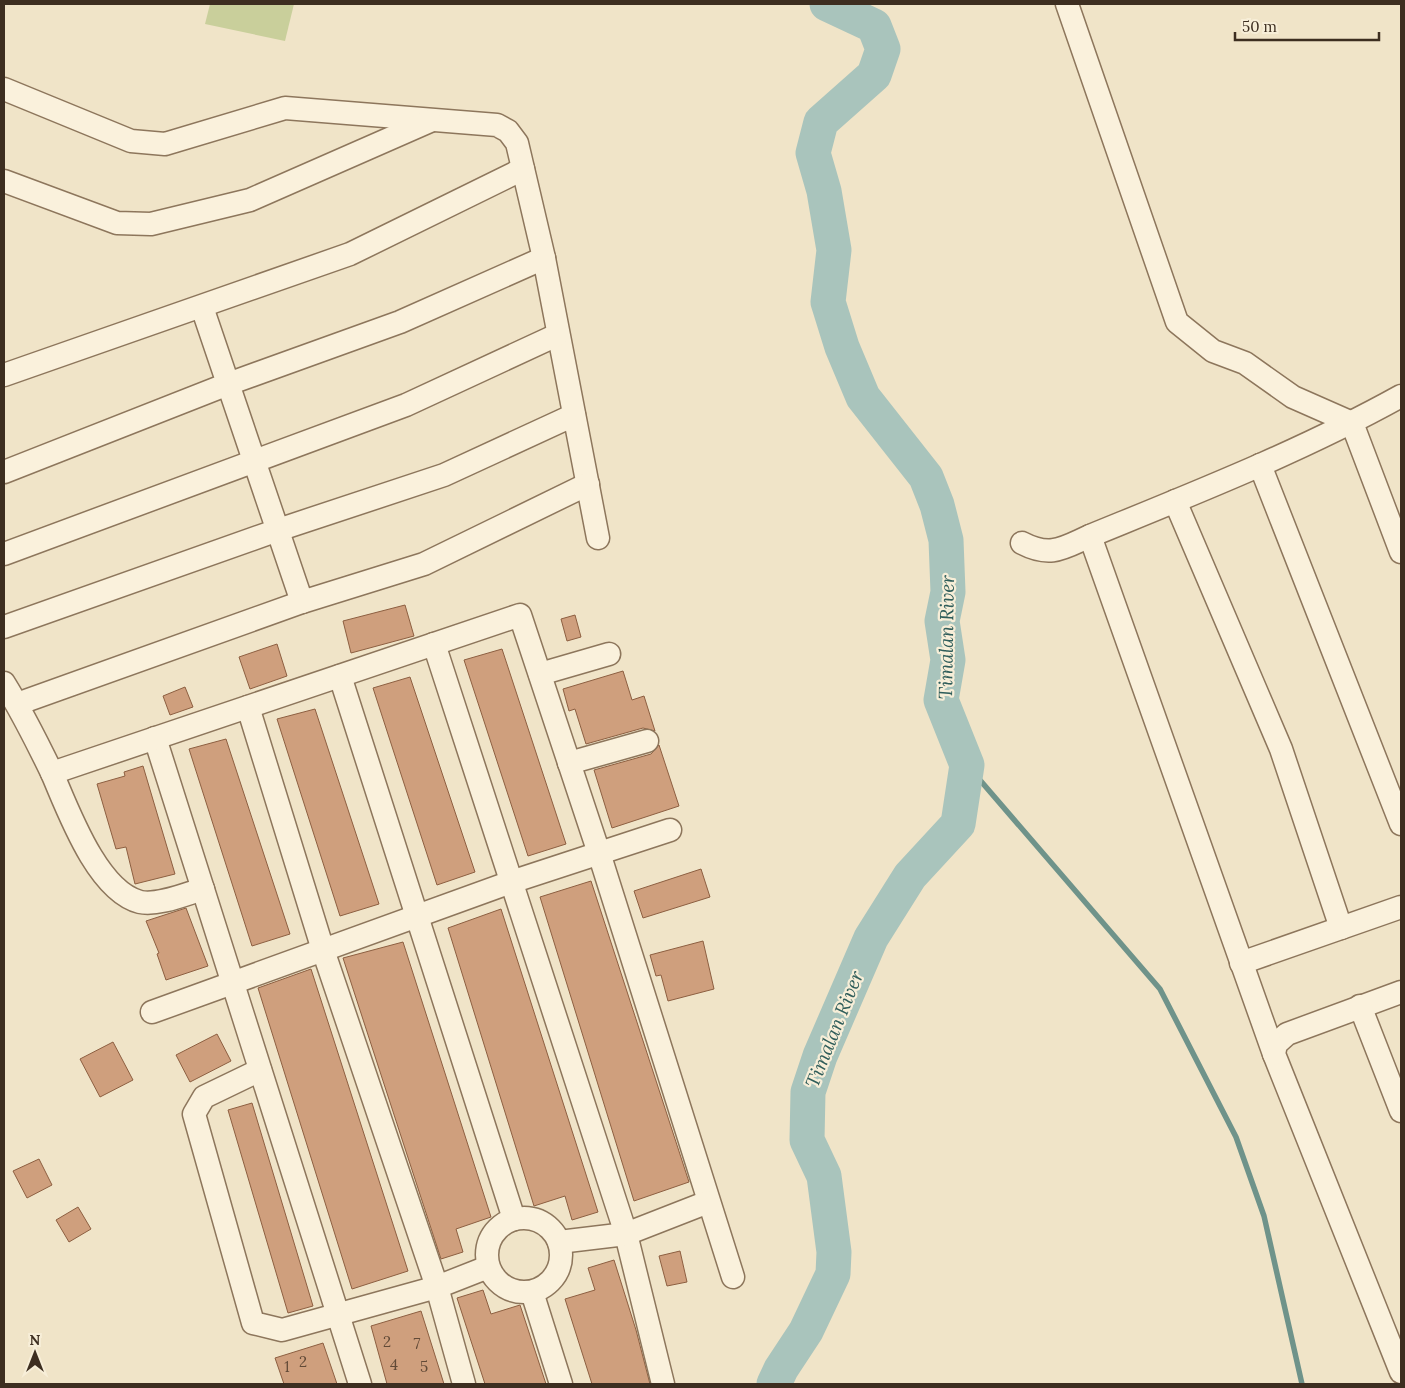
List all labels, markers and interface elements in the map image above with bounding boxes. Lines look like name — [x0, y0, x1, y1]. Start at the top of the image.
scale bar — [1235, 10, 1379, 42]
text: 50 m — [1242, 17, 1277, 36]
water label: Timalan River — [933, 574, 959, 699]
water label: Timalan River — [800, 967, 868, 1091]
north arrow — [10, 1328, 60, 1378]
text: N — [30, 1331, 41, 1349]
house number: 2 — [383, 1332, 391, 1351]
house number: 7 — [414, 1334, 421, 1353]
house number: 2 — [299, 1352, 307, 1371]
house number: 4 — [390, 1355, 398, 1374]
house number: 1 — [284, 1357, 290, 1376]
house number: 5 — [420, 1357, 428, 1376]

